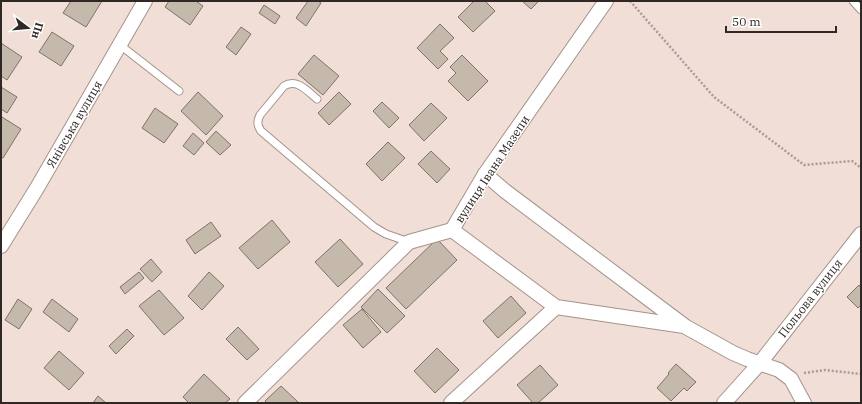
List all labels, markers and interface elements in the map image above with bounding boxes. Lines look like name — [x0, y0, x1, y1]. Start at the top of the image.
north arrow — [8, 8, 48, 48]
scale bar — [726, 8, 836, 34]
text: 50 m — [732, 14, 761, 29]
text: Пн — [28, 21, 47, 41]
street label: Янівська вулиця — [43, 78, 105, 170]
street label: вулиця Івана Мазепи — [452, 112, 533, 226]
street label: Польова вулиця — [775, 256, 845, 340]

